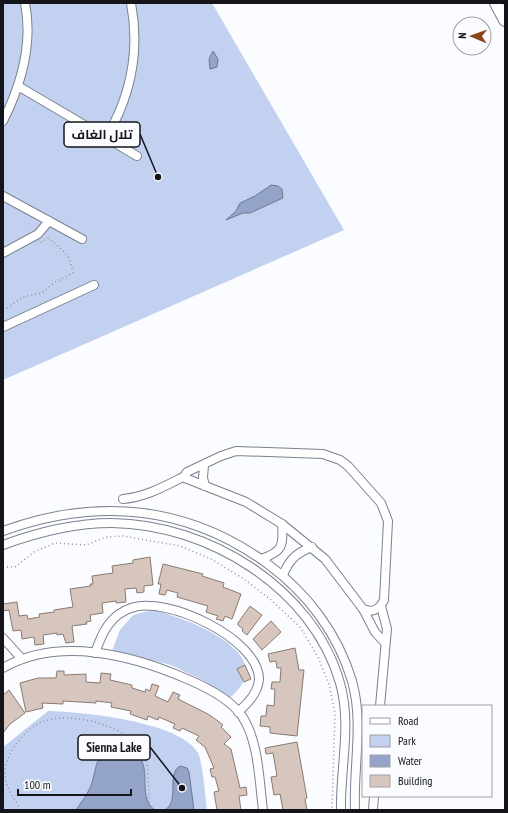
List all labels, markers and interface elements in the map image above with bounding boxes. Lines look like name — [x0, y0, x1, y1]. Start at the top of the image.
north arrow — [452, 16, 492, 56]
text: N — [455, 32, 469, 39]
callout: تلال الغاف — [64, 122, 140, 147]
text: تلال الغاف — [72, 126, 133, 143]
legend — [362, 705, 492, 797]
text: Road — [398, 713, 418, 728]
text: Park — [398, 733, 416, 748]
callout: Sienna Lake — [78, 735, 150, 760]
text: Sienna Lake — [86, 739, 142, 756]
text: Water — [398, 753, 423, 768]
scale bar — [18, 771, 131, 797]
text: Building — [398, 773, 433, 788]
text: 100 m — [24, 777, 51, 792]

